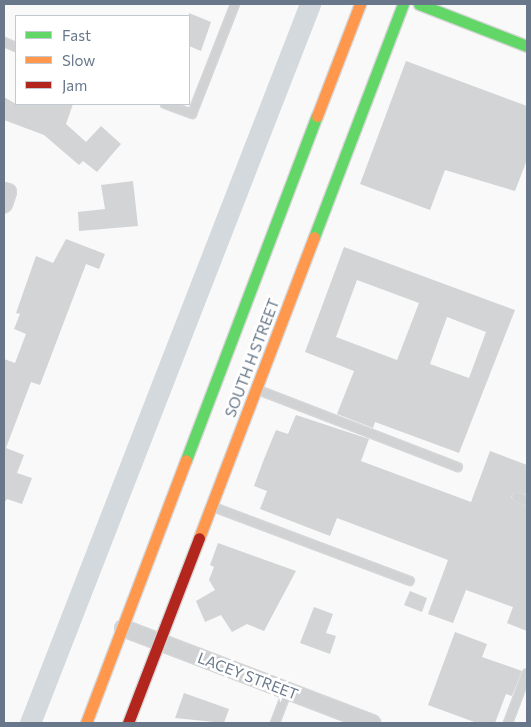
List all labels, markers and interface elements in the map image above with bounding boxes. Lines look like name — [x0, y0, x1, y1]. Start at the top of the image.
legend — [15, 15, 190, 105]
text: Fast — [62, 26, 91, 44]
text: Slow — [62, 51, 95, 69]
text: Jam — [62, 76, 87, 94]
street label: SOUTH H STREET — [221, 296, 283, 420]
street label: LACEY STREET — [195, 649, 301, 703]

